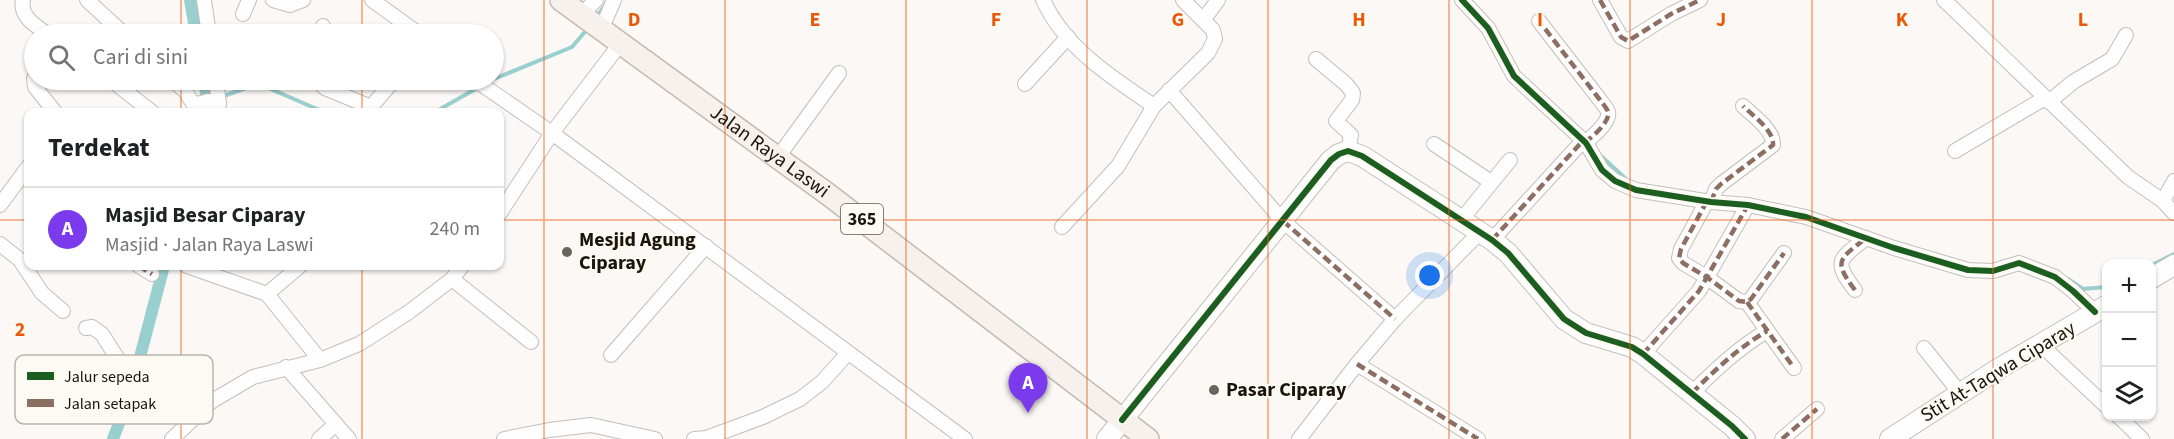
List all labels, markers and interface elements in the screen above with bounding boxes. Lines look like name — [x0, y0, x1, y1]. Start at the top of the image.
text: D — [628, 6, 640, 34]
text: E — [810, 6, 820, 34]
text: F — [991, 6, 1001, 34]
text: G — [1172, 6, 1184, 34]
text: H — [1352, 6, 1366, 34]
text: I — [1537, 6, 1543, 34]
text: J — [1716, 6, 1726, 34]
text: K — [1896, 6, 1909, 34]
text: L — [2078, 6, 2088, 34]
search box — [24, 24, 504, 90]
icon: search — [45, 41, 78, 74]
text: Cari di sini — [93, 41, 188, 73]
street label: Jalan Raya Laswi — [704, 99, 835, 205]
text: Terdekat — [48, 129, 150, 166]
text: Masjid Besar Ciparay — [105, 199, 306, 231]
road number: 365 — [841, 204, 883, 234]
text: A — [62, 215, 73, 243]
text: 240 m — [430, 215, 480, 243]
place label: Mesjid Agung Ciparay — [579, 226, 696, 277]
text: Masjid · Jalan Raya Laswi — [105, 231, 314, 259]
marker: Mesjid Agung Ciparay — [560, 245, 574, 259]
map controls — [2102, 259, 2156, 421]
button: + — [2102, 259, 2156, 313]
your location — [1415, 261, 1444, 290]
button: − — [2102, 313, 2156, 367]
street label: Stit At-Taqwa Ciparay — [1915, 314, 2081, 429]
text: 2 — [15, 316, 25, 344]
legend — [15, 355, 213, 424]
pin: A — [1008, 364, 1048, 413]
text: Jalur sepeda — [64, 366, 150, 388]
button: layers — [2102, 367, 2156, 421]
place label: Pasar Ciparay — [1226, 376, 1347, 404]
marker: Pasar Ciparay — [1207, 383, 1221, 397]
text: Jalan setapak — [64, 393, 156, 415]

